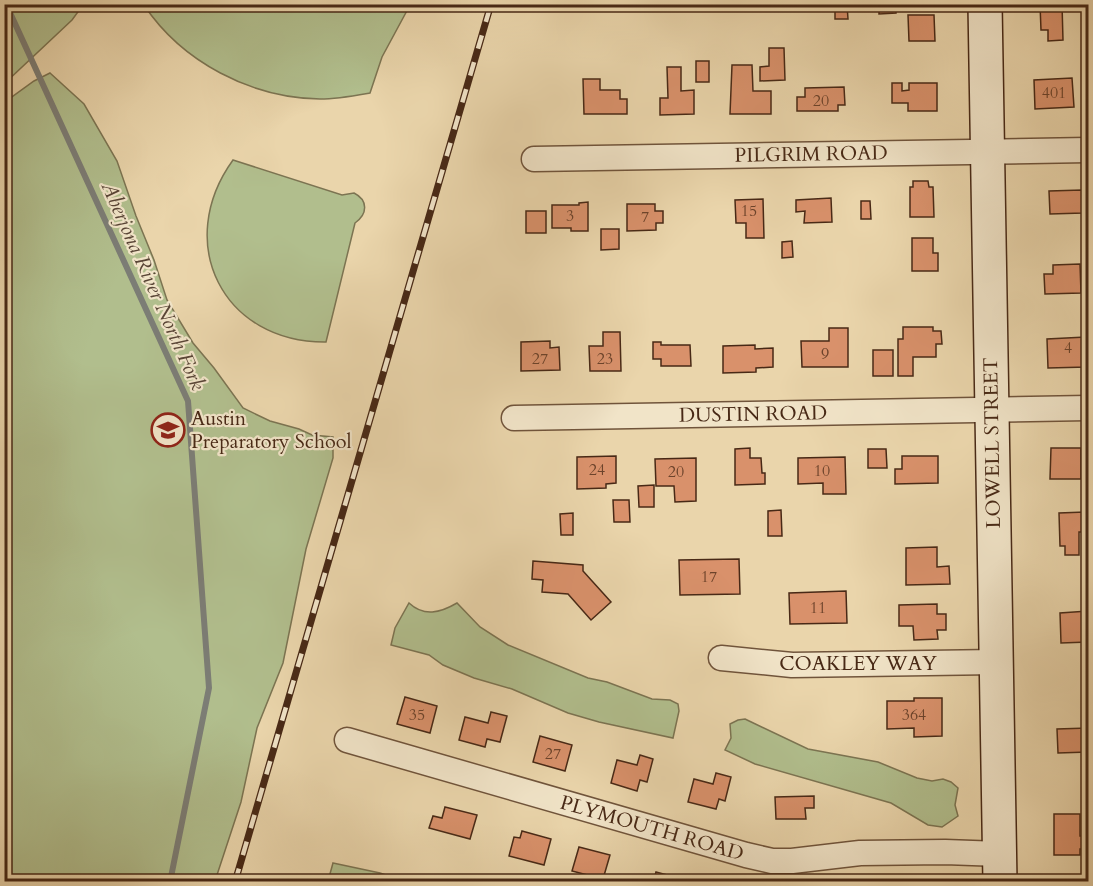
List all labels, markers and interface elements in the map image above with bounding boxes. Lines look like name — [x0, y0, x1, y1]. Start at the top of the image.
house number: 401 — [1042, 82, 1066, 104]
house number: 20 — [813, 90, 829, 112]
street label: PILGRIM ROAD — [734, 139, 888, 169]
water label: Aberjona River North Fork — [93, 176, 212, 395]
house number: 15 — [741, 200, 757, 222]
house number: 3 — [566, 205, 574, 227]
house number: 7 — [641, 206, 649, 228]
house number: 4 — [1064, 337, 1072, 359]
house number: 9 — [821, 343, 829, 365]
house number: 27 — [532, 348, 548, 370]
house number: 23 — [597, 348, 613, 370]
street label: LOWELL STREET — [977, 357, 1007, 529]
street label: DUSTIN ROAD — [679, 399, 827, 429]
place label: Austin Preparatory School — [191, 405, 352, 455]
school or university icon: Austin Preparatory School — [150, 412, 186, 448]
house number: 24 — [589, 459, 605, 481]
house number: 10 — [814, 460, 830, 482]
house number: 20 — [668, 461, 684, 483]
house number: 17 — [701, 566, 717, 588]
house number: 11 — [810, 597, 826, 619]
street label: COAKLEY WAY — [779, 650, 937, 677]
house number: 35 — [409, 704, 425, 726]
house number: 364 — [902, 704, 926, 726]
house number: 27 — [545, 743, 561, 765]
street label: PLYMOUTH ROAD — [557, 789, 747, 867]

